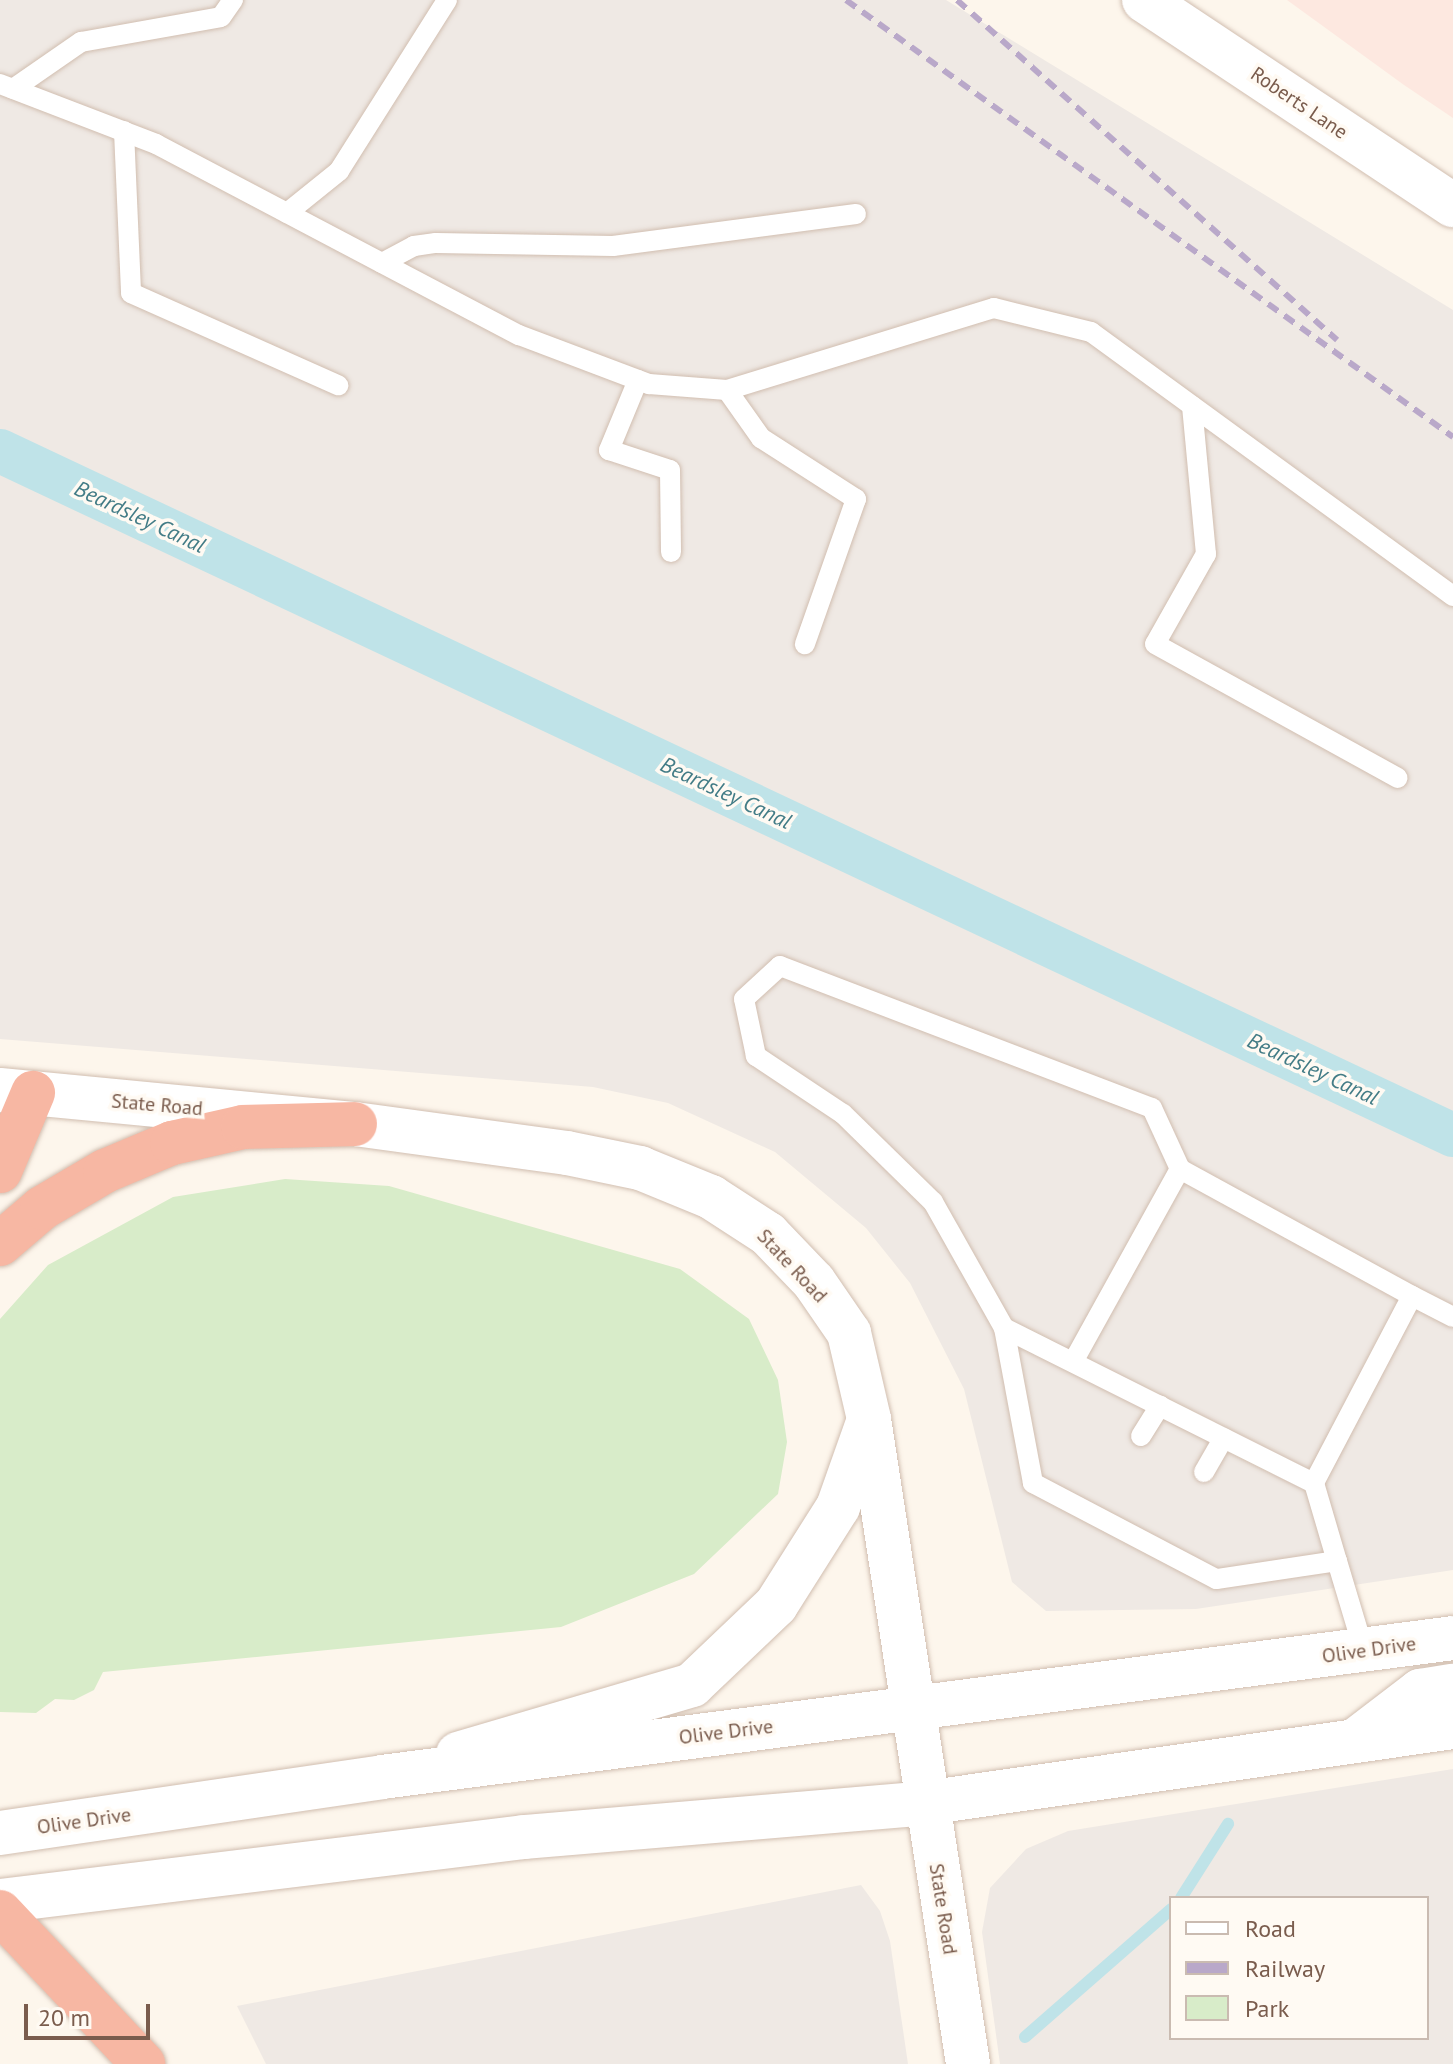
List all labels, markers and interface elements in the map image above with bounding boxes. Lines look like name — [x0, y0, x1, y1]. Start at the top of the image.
street label: Roberts Lane — [1246, 62, 1352, 144]
water label: Beardsley Canal — [70, 475, 210, 559]
water label: Beardsley Canal — [656, 751, 796, 835]
water label: Beardsley Canal — [1243, 1027, 1383, 1111]
street label: State Road — [110, 1089, 204, 1121]
street label: State Road — [752, 1224, 832, 1308]
street label: Olive Drive — [1320, 1632, 1418, 1668]
street label: Olive Drive — [678, 1714, 774, 1750]
street label: Olive Drive — [35, 1803, 133, 1839]
street label: State Road — [924, 1862, 962, 1956]
legend — [1169, 1896, 1429, 2040]
text: Road — [1245, 1913, 1296, 1944]
text: Railway — [1245, 1953, 1325, 1984]
scale bar — [28, 1988, 154, 2038]
text: Park — [1245, 1993, 1289, 2024]
text: 20 m — [38, 2002, 90, 2033]

